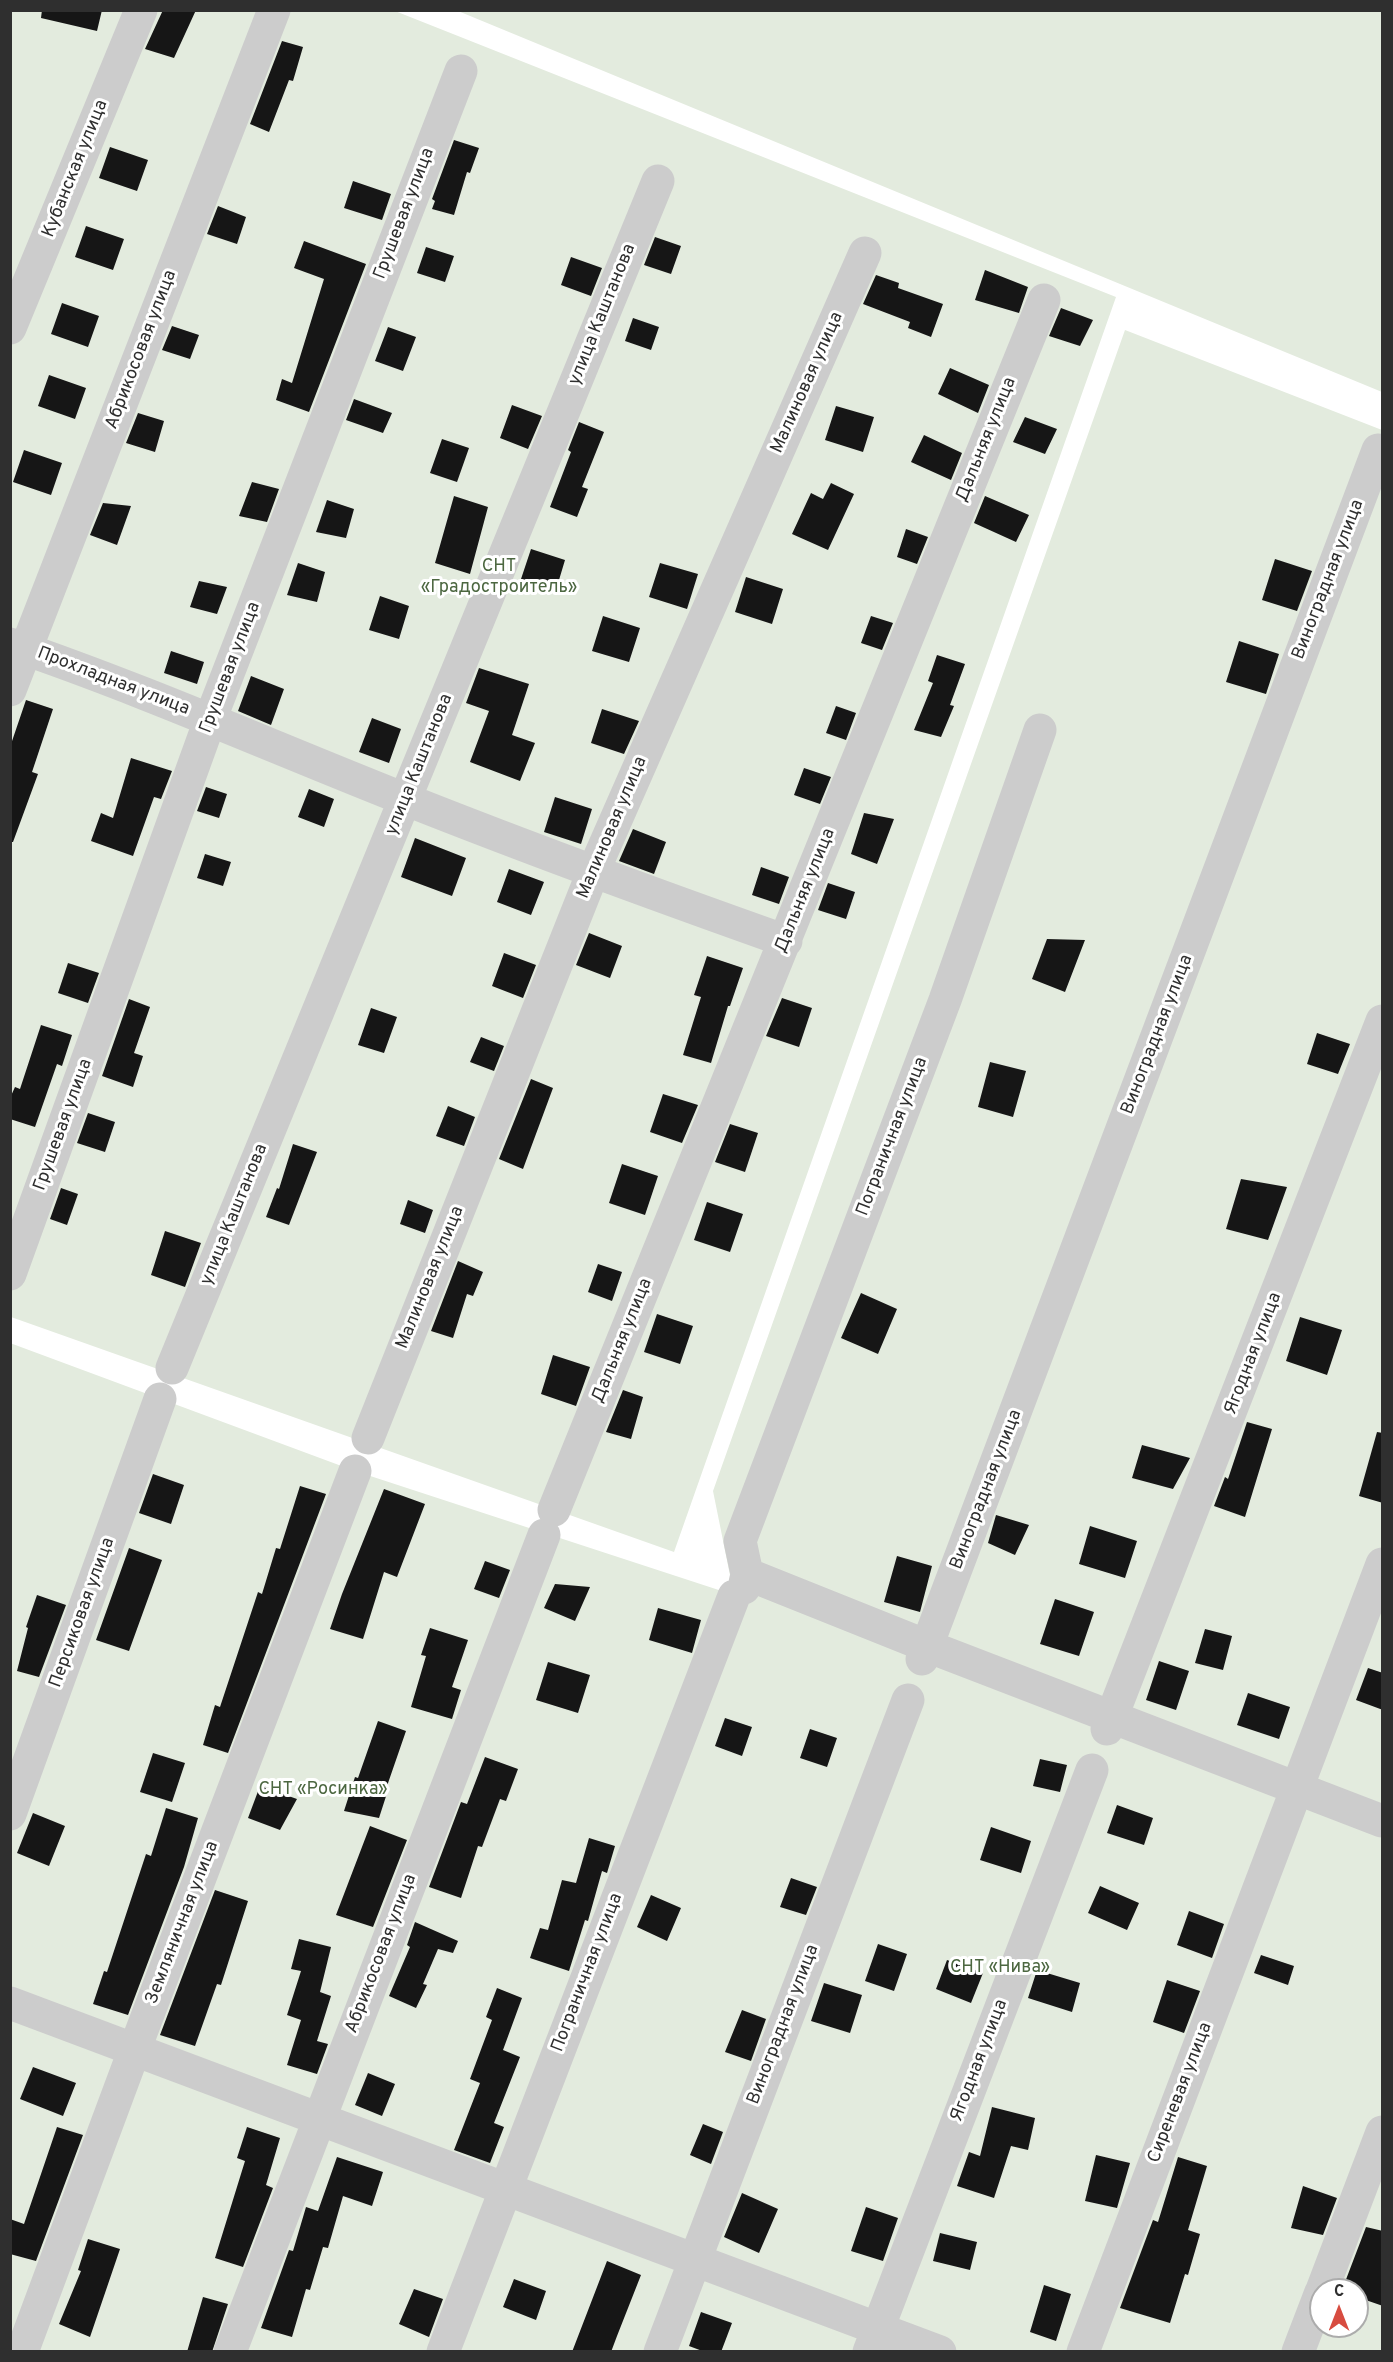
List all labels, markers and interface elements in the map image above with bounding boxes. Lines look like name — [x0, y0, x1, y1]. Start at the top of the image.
street label: Кубанская улица — [39, 97, 113, 241]
street label: Грушевая улица — [370, 145, 440, 283]
street label: улица Каштанова — [565, 241, 641, 389]
street label: Абрикосовая улица — [102, 268, 182, 432]
street label: Малиновая улица — [767, 309, 849, 457]
street label: Дальняя улица — [952, 375, 1022, 505]
street label: Виноградная улица — [1289, 497, 1369, 663]
park label: СНТ «Градостроитель» — [421, 556, 577, 598]
street label: Грушевая улица — [196, 599, 266, 737]
street label: Прохладная улица — [34, 643, 192, 721]
street label: улица Каштанова — [382, 691, 458, 839]
street label: Малиновая улица — [573, 754, 653, 902]
street label: Дальняя улица — [771, 826, 841, 956]
street label: Виноградная улица — [1118, 952, 1198, 1118]
street label: Пограничная улица — [853, 1055, 933, 1219]
street label: Грушевая улица — [30, 1056, 98, 1194]
street label: улица Каштанова — [197, 1141, 273, 1289]
street label: Малиновая улица — [393, 1203, 469, 1353]
street label: Дальняя улица — [588, 1276, 658, 1406]
street label: Ягодная улица — [1221, 1290, 1287, 1418]
street label: Виноградная улица — [947, 1407, 1027, 1573]
street label: Персиковая улица — [46, 1535, 120, 1691]
park label: СНТ «Росинка» — [258, 1779, 388, 1801]
street label: Земляничная улица — [142, 1838, 224, 2008]
street label: Абрикосовая улица — [342, 1872, 422, 2036]
street label: Пограничная улица — [548, 1891, 628, 2055]
street label: Виноградная улица — [744, 1942, 824, 2108]
park label: СНТ «Нива» — [950, 1957, 1050, 1979]
street label: Ягодная улица — [947, 1997, 1013, 2125]
street label: Сиреневая улица — [1144, 2020, 1218, 2166]
north arrow — [1309, 2278, 1369, 2338]
text: С — [1334, 2282, 1344, 2302]

